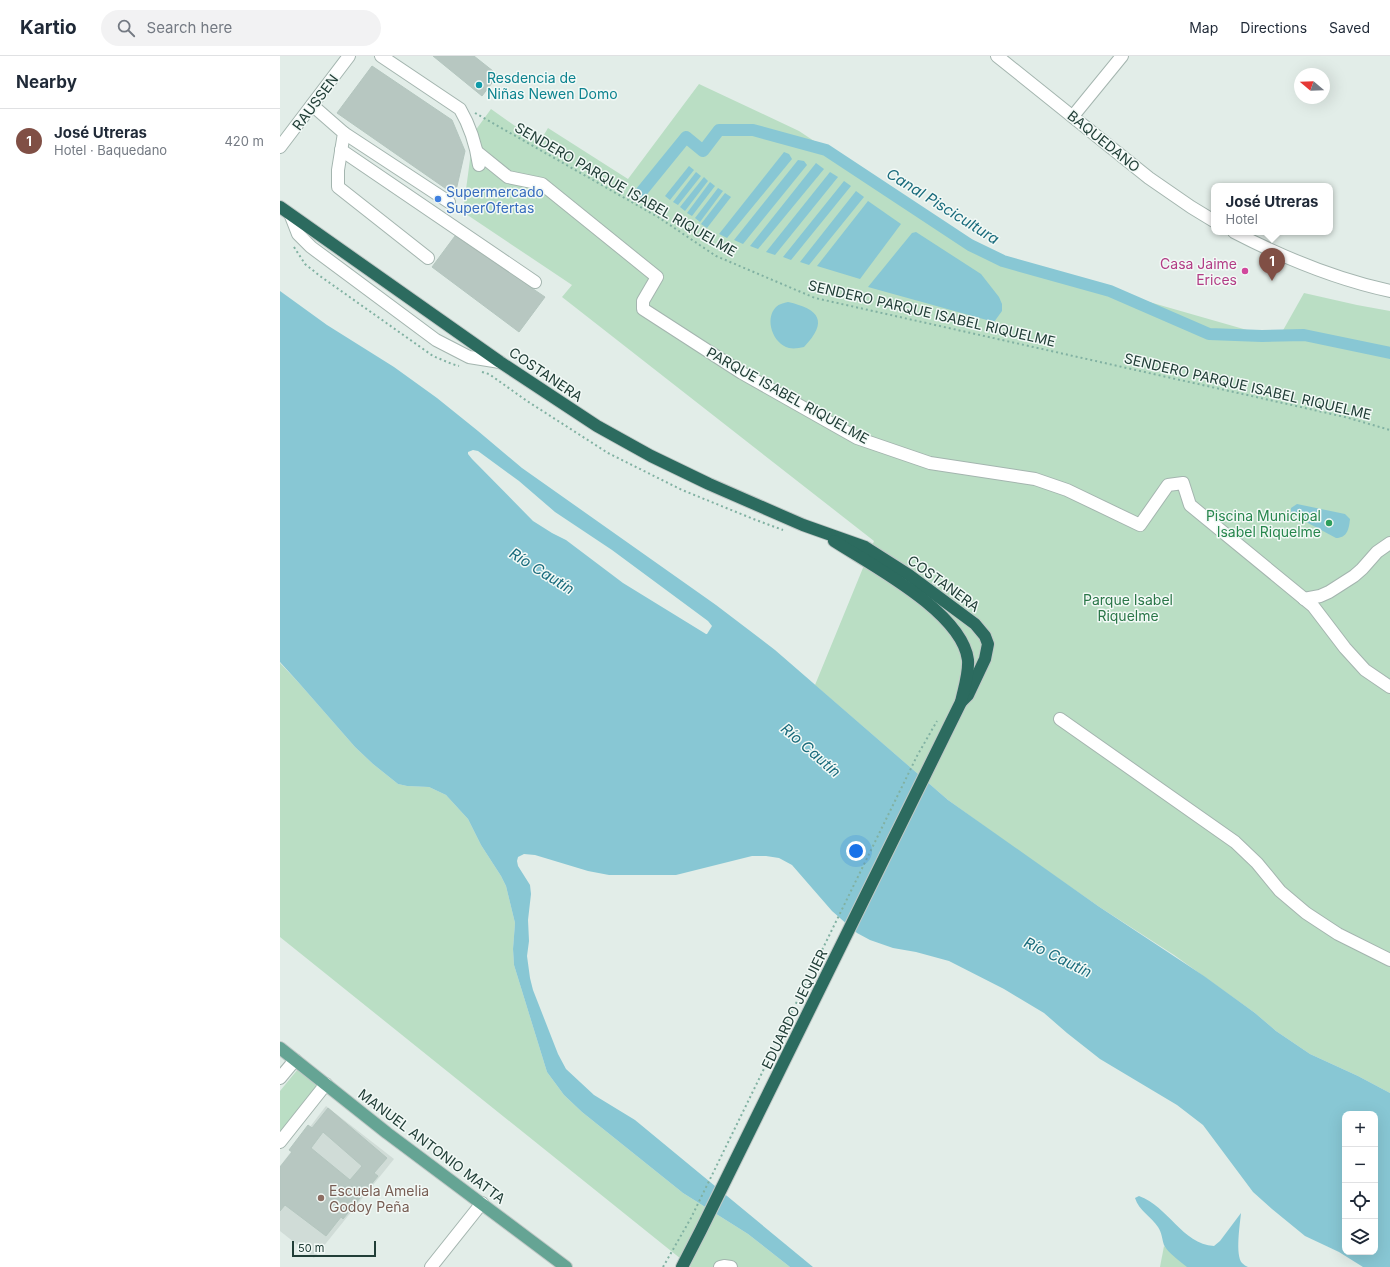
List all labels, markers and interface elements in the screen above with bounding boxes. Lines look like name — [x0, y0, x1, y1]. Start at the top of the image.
search box — [101, 10, 381, 46]
text: Kartio — [20, 16, 77, 39]
icon: search — [115, 17, 137, 39]
text: Search here — [147, 18, 232, 37]
text: Map — [1189, 19, 1218, 36]
text: Directions — [1240, 19, 1307, 36]
text: Saved — [1329, 19, 1370, 36]
north arrow — [1294, 68, 1330, 104]
place label: Resdencia de Niñas Newen Domo — [487, 69, 618, 102]
street label: RAUSSEN — [288, 71, 342, 133]
text: Nearby — [16, 72, 77, 92]
marker: Resdencia de Niñas Newen Domo — [474, 80, 484, 90]
street label: BAQUEDANO — [1064, 107, 1144, 175]
street label: SENDERO PARQUE ISABEL RIQUELME — [512, 118, 740, 260]
text: José Utreras — [54, 123, 147, 142]
text: 1 — [26, 133, 32, 149]
text: 420 m — [224, 133, 264, 149]
text: Hotel · Baquedano — [54, 142, 167, 158]
water label: Canal Piscicultura — [883, 164, 1003, 248]
place label: Supermercado SuperOfertas — [446, 183, 544, 216]
popup — [1211, 183, 1333, 235]
text: José Utreras — [1225, 192, 1319, 211]
marker: Supermercado SuperOfertas — [433, 194, 443, 204]
text: Hotel — [1225, 211, 1258, 227]
pin: 1 — [1259, 248, 1285, 281]
place label: Casa Jaime Erices — [1160, 255, 1237, 288]
marker: Casa Jaime Erices — [1240, 266, 1250, 276]
street label: SENDERO PARQUE ISABEL RIQUELME — [807, 276, 1057, 350]
street label: COSTANERA — [506, 343, 586, 405]
street label: PARQUE ISABEL RIQUELME — [704, 343, 872, 447]
street label: SENDERO PARQUE ISABEL RIQUELME — [1123, 349, 1373, 423]
place label: Piscina Municipal Isabel Riquelme — [1206, 507, 1321, 540]
marker: Piscina Municipal Isabel Riquelme — [1324, 518, 1334, 528]
water label: Río Cautín — [506, 544, 578, 598]
street label: COSTANERA — [905, 551, 984, 615]
park label: Parque Isabel Riquelme — [1083, 591, 1173, 624]
water label: Río Cautín — [777, 719, 845, 781]
your location — [846, 841, 866, 861]
water label: Río Cautín — [1021, 932, 1095, 982]
street label: EDUARDO JEQUIER — [758, 946, 830, 1072]
street label: MANUEL ANTONIO MATTA — [355, 1085, 509, 1207]
map controls — [1342, 1111, 1378, 1255]
button: + — [1342, 1111, 1378, 1147]
button: − — [1342, 1147, 1378, 1183]
place label: Escuela Amelia Godoy Peña — [329, 1182, 429, 1215]
button: locate — [1342, 1183, 1378, 1219]
marker: Escuela Amelia Godoy Peña — [316, 1193, 326, 1203]
button: layers — [1342, 1219, 1378, 1255]
scale bar — [292, 1239, 376, 1258]
text: 50 m — [298, 1241, 324, 1255]

